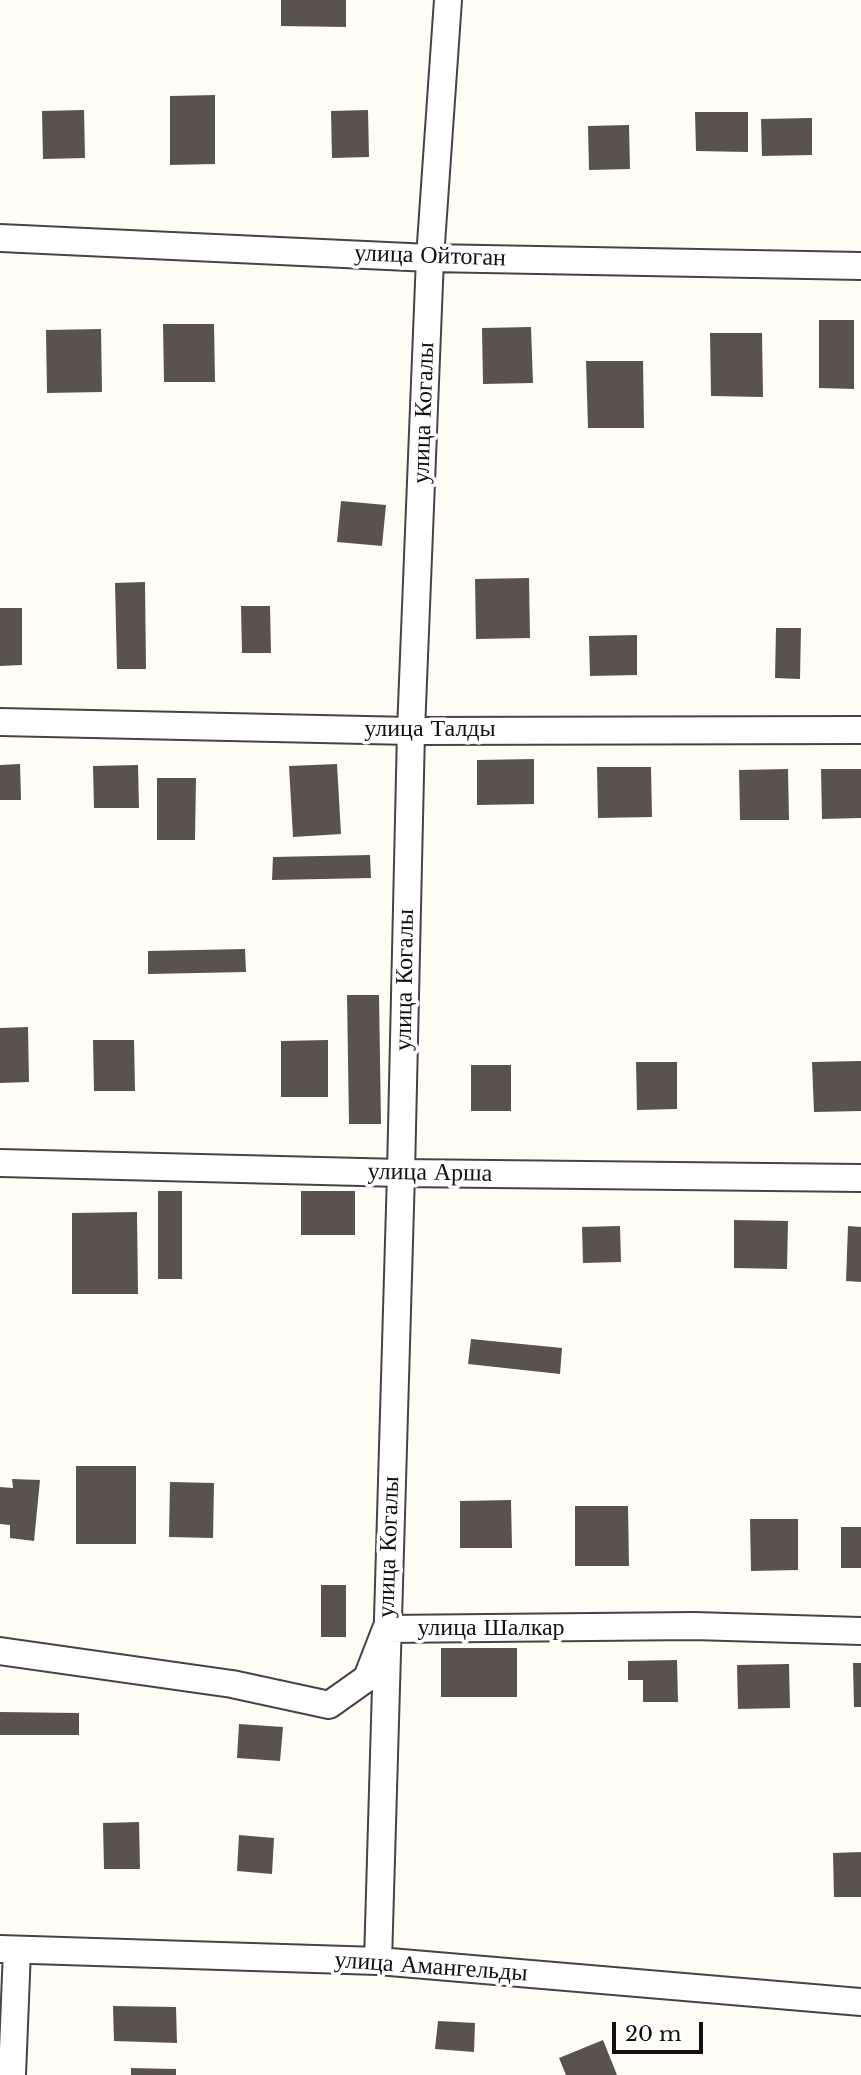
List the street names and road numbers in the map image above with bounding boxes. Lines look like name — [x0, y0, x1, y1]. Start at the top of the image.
street label: улица Ойтоган — [354, 239, 506, 273]
street label: улица Когалы — [407, 342, 441, 484]
street label: улица Талды — [364, 715, 496, 743]
street label: улица Когалы — [389, 909, 421, 1051]
street label: улица Арша — [367, 1158, 493, 1188]
street label: улица Когалы — [372, 1476, 406, 1618]
street label: улица Шалкар — [417, 1614, 565, 1642]
street label: улица Амангельды — [334, 1946, 528, 1988]

